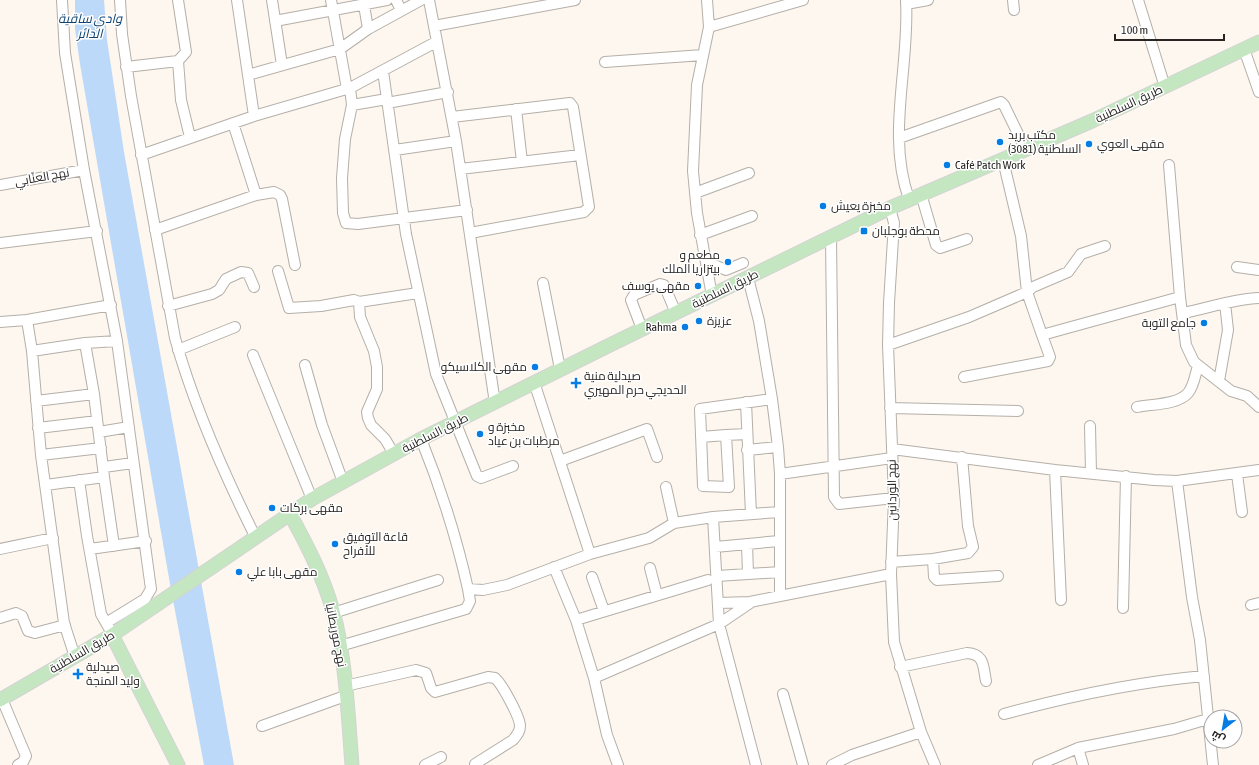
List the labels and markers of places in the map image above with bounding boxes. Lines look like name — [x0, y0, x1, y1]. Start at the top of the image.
place label: مكتب بريد السلطنية (3081) — [1008, 128, 1082, 156]
marker: مكتب بريد السلطنية (3081) — [995, 137, 1005, 147]
place label: مقهى العوي — [1097, 137, 1164, 154]
marker: مقهى العوي — [1084, 139, 1094, 149]
place label: Café Patch Work — [955, 158, 1026, 172]
marker: Café Patch Work — [942, 160, 952, 170]
place label: مخبزة يعيش — [831, 199, 891, 213]
marker: مخبزة يعيش — [818, 201, 828, 211]
place label: محطة بوجلبان — [872, 224, 940, 238]
marker: محطة بوجلبان — [859, 226, 869, 236]
place label: مطعم و بيتزاريا الملك — [662, 248, 720, 276]
marker: مطعم و بيتزاريا الملك — [723, 257, 733, 267]
place label: مقهى يوسف — [622, 279, 690, 293]
marker: مقهى يوسف — [693, 281, 703, 291]
place label: عزيزة — [707, 314, 732, 328]
marker: عزيزة — [694, 316, 704, 326]
place label: جامع التوبة — [1142, 316, 1196, 331]
marker: جامع التوبة — [1199, 318, 1209, 328]
place label: Rahma — [645, 320, 677, 334]
marker: Rahma — [680, 322, 690, 332]
place label: مقهى الكلاسيكو — [441, 360, 527, 374]
marker: مقهى الكلاسيكو — [530, 362, 540, 372]
place label: صيدلية منية الحديجي حرم المهيري — [584, 369, 687, 400]
marker: صيدلية منية الحديجي حرم المهيري — [571, 378, 581, 388]
place label: مخبزة و مرطبات بن عياد — [488, 420, 560, 448]
marker: مخبزة و مرطبات بن عياد — [475, 429, 485, 439]
place label: مقهى بركات — [280, 501, 343, 515]
marker: مقهى بركات — [267, 503, 277, 513]
place label: قاعة التوفيق للأفراح — [343, 530, 408, 559]
marker: قاعة التوفيق للأفراح — [330, 539, 340, 549]
place label: مقهى بابا علي — [247, 565, 317, 582]
marker: مقهى بابا علي — [234, 567, 244, 577]
place label: صيدلية وليد المنجة — [86, 660, 140, 688]
marker: صيدلية وليد المنجة — [73, 669, 83, 679]

